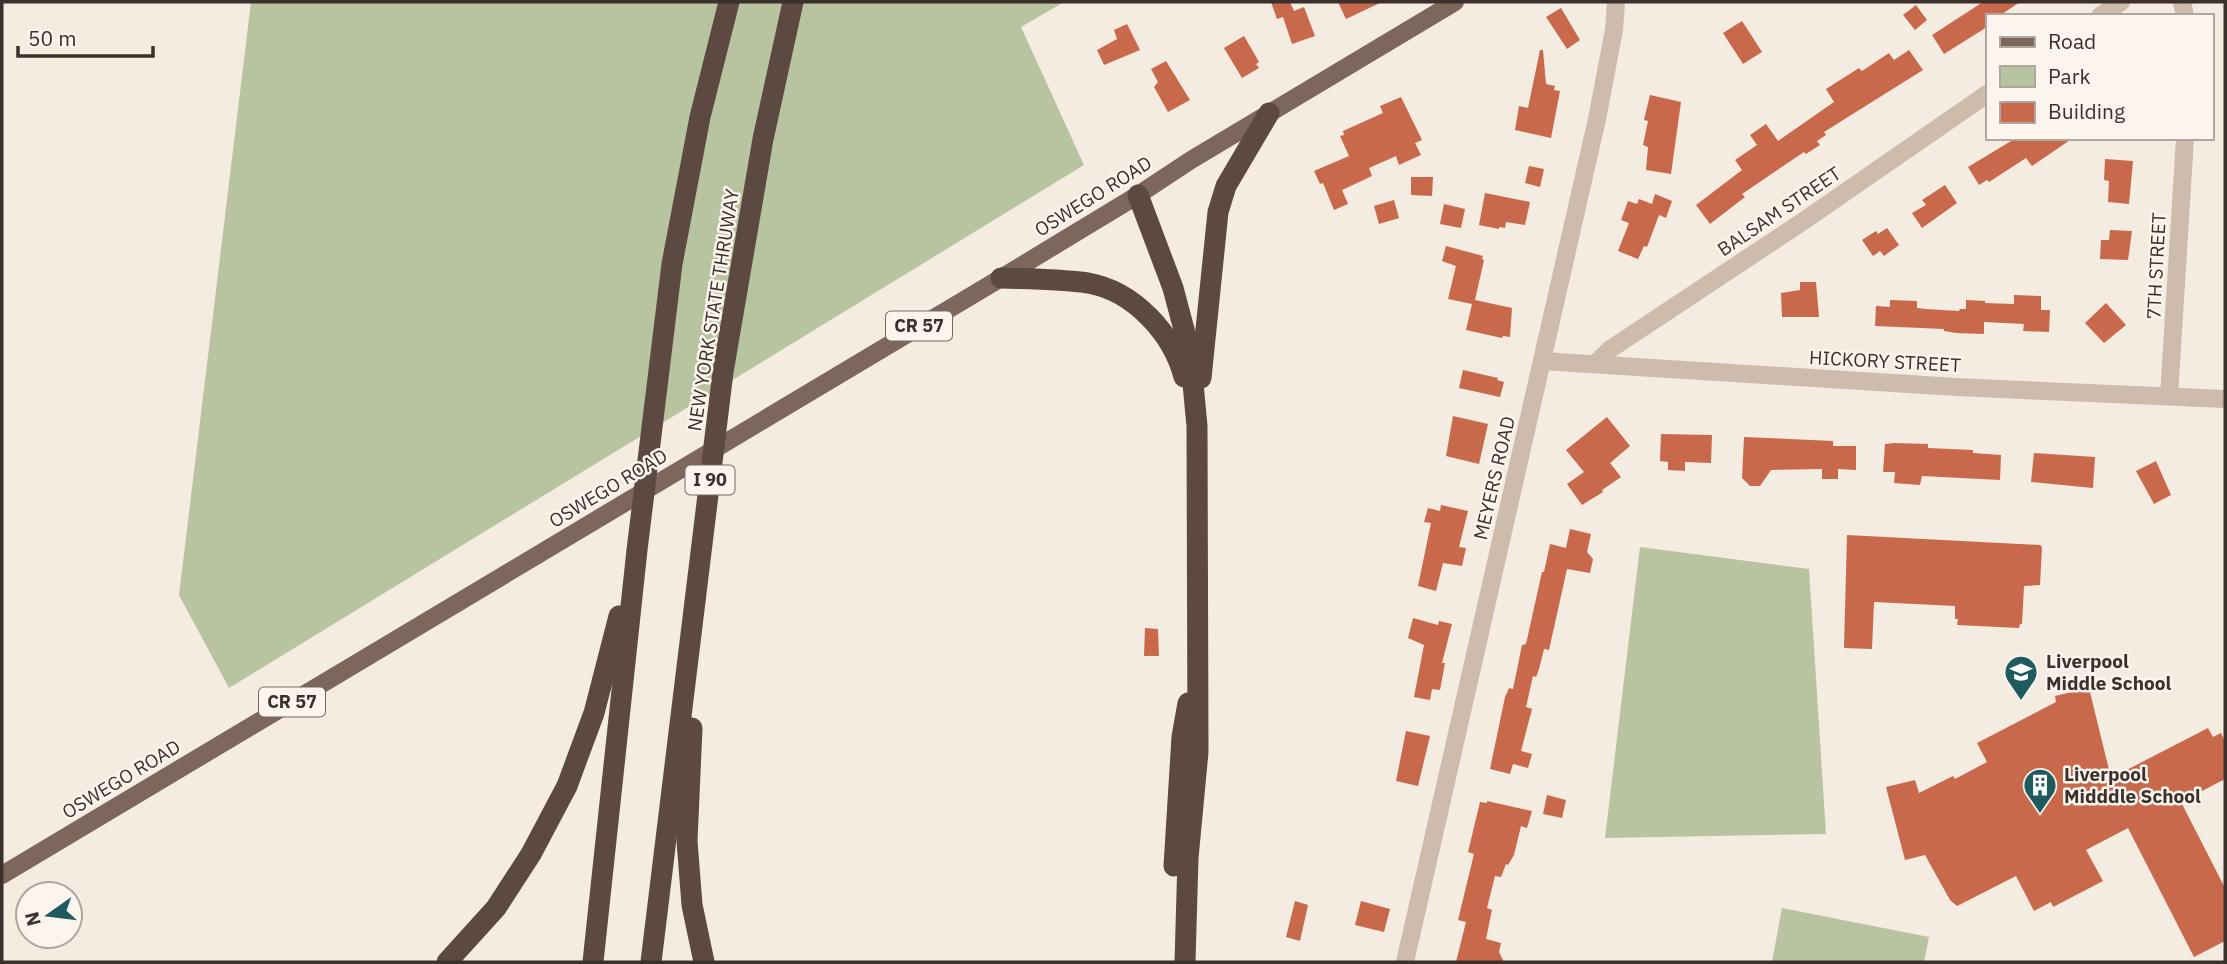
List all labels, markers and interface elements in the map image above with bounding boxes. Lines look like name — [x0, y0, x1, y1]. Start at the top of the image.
scale bar — [18, 14, 152, 58]
legend — [1986, 14, 2213, 140]
text: 50 m — [28, 24, 77, 52]
text: Road — [2048, 27, 2096, 55]
text: Park — [2048, 62, 2091, 90]
text: Building — [2048, 97, 2125, 125]
street label: OSWEGO ROAD — [1030, 150, 1156, 242]
street label: BALSAM STREET — [1713, 161, 1845, 261]
street label: NEW YORK STATE THRUWAY — [682, 186, 744, 433]
street label: 7TH STREET — [2141, 212, 2171, 320]
road number: CR 57 — [886, 312, 952, 340]
street label: HICKORY STREET — [1809, 345, 1962, 377]
street label: MEYERS ROAD — [1468, 414, 1520, 542]
street label: OSWEGO ROAD — [544, 443, 672, 533]
road number: I 90 — [686, 466, 734, 494]
place label: Liverpool Middle School — [2046, 649, 2171, 695]
school or university icon: Liverpool Middle School — [2002, 653, 2040, 702]
road number: CR 57 — [259, 688, 325, 716]
street label: OSWEGO ROAD — [57, 734, 185, 824]
place label: Liverpool Midddle School — [2064, 762, 2201, 808]
building icon: Liverpool Midddle School — [2021, 766, 2059, 815]
north arrow — [14, 880, 84, 950]
text: N — [19, 910, 46, 929]

